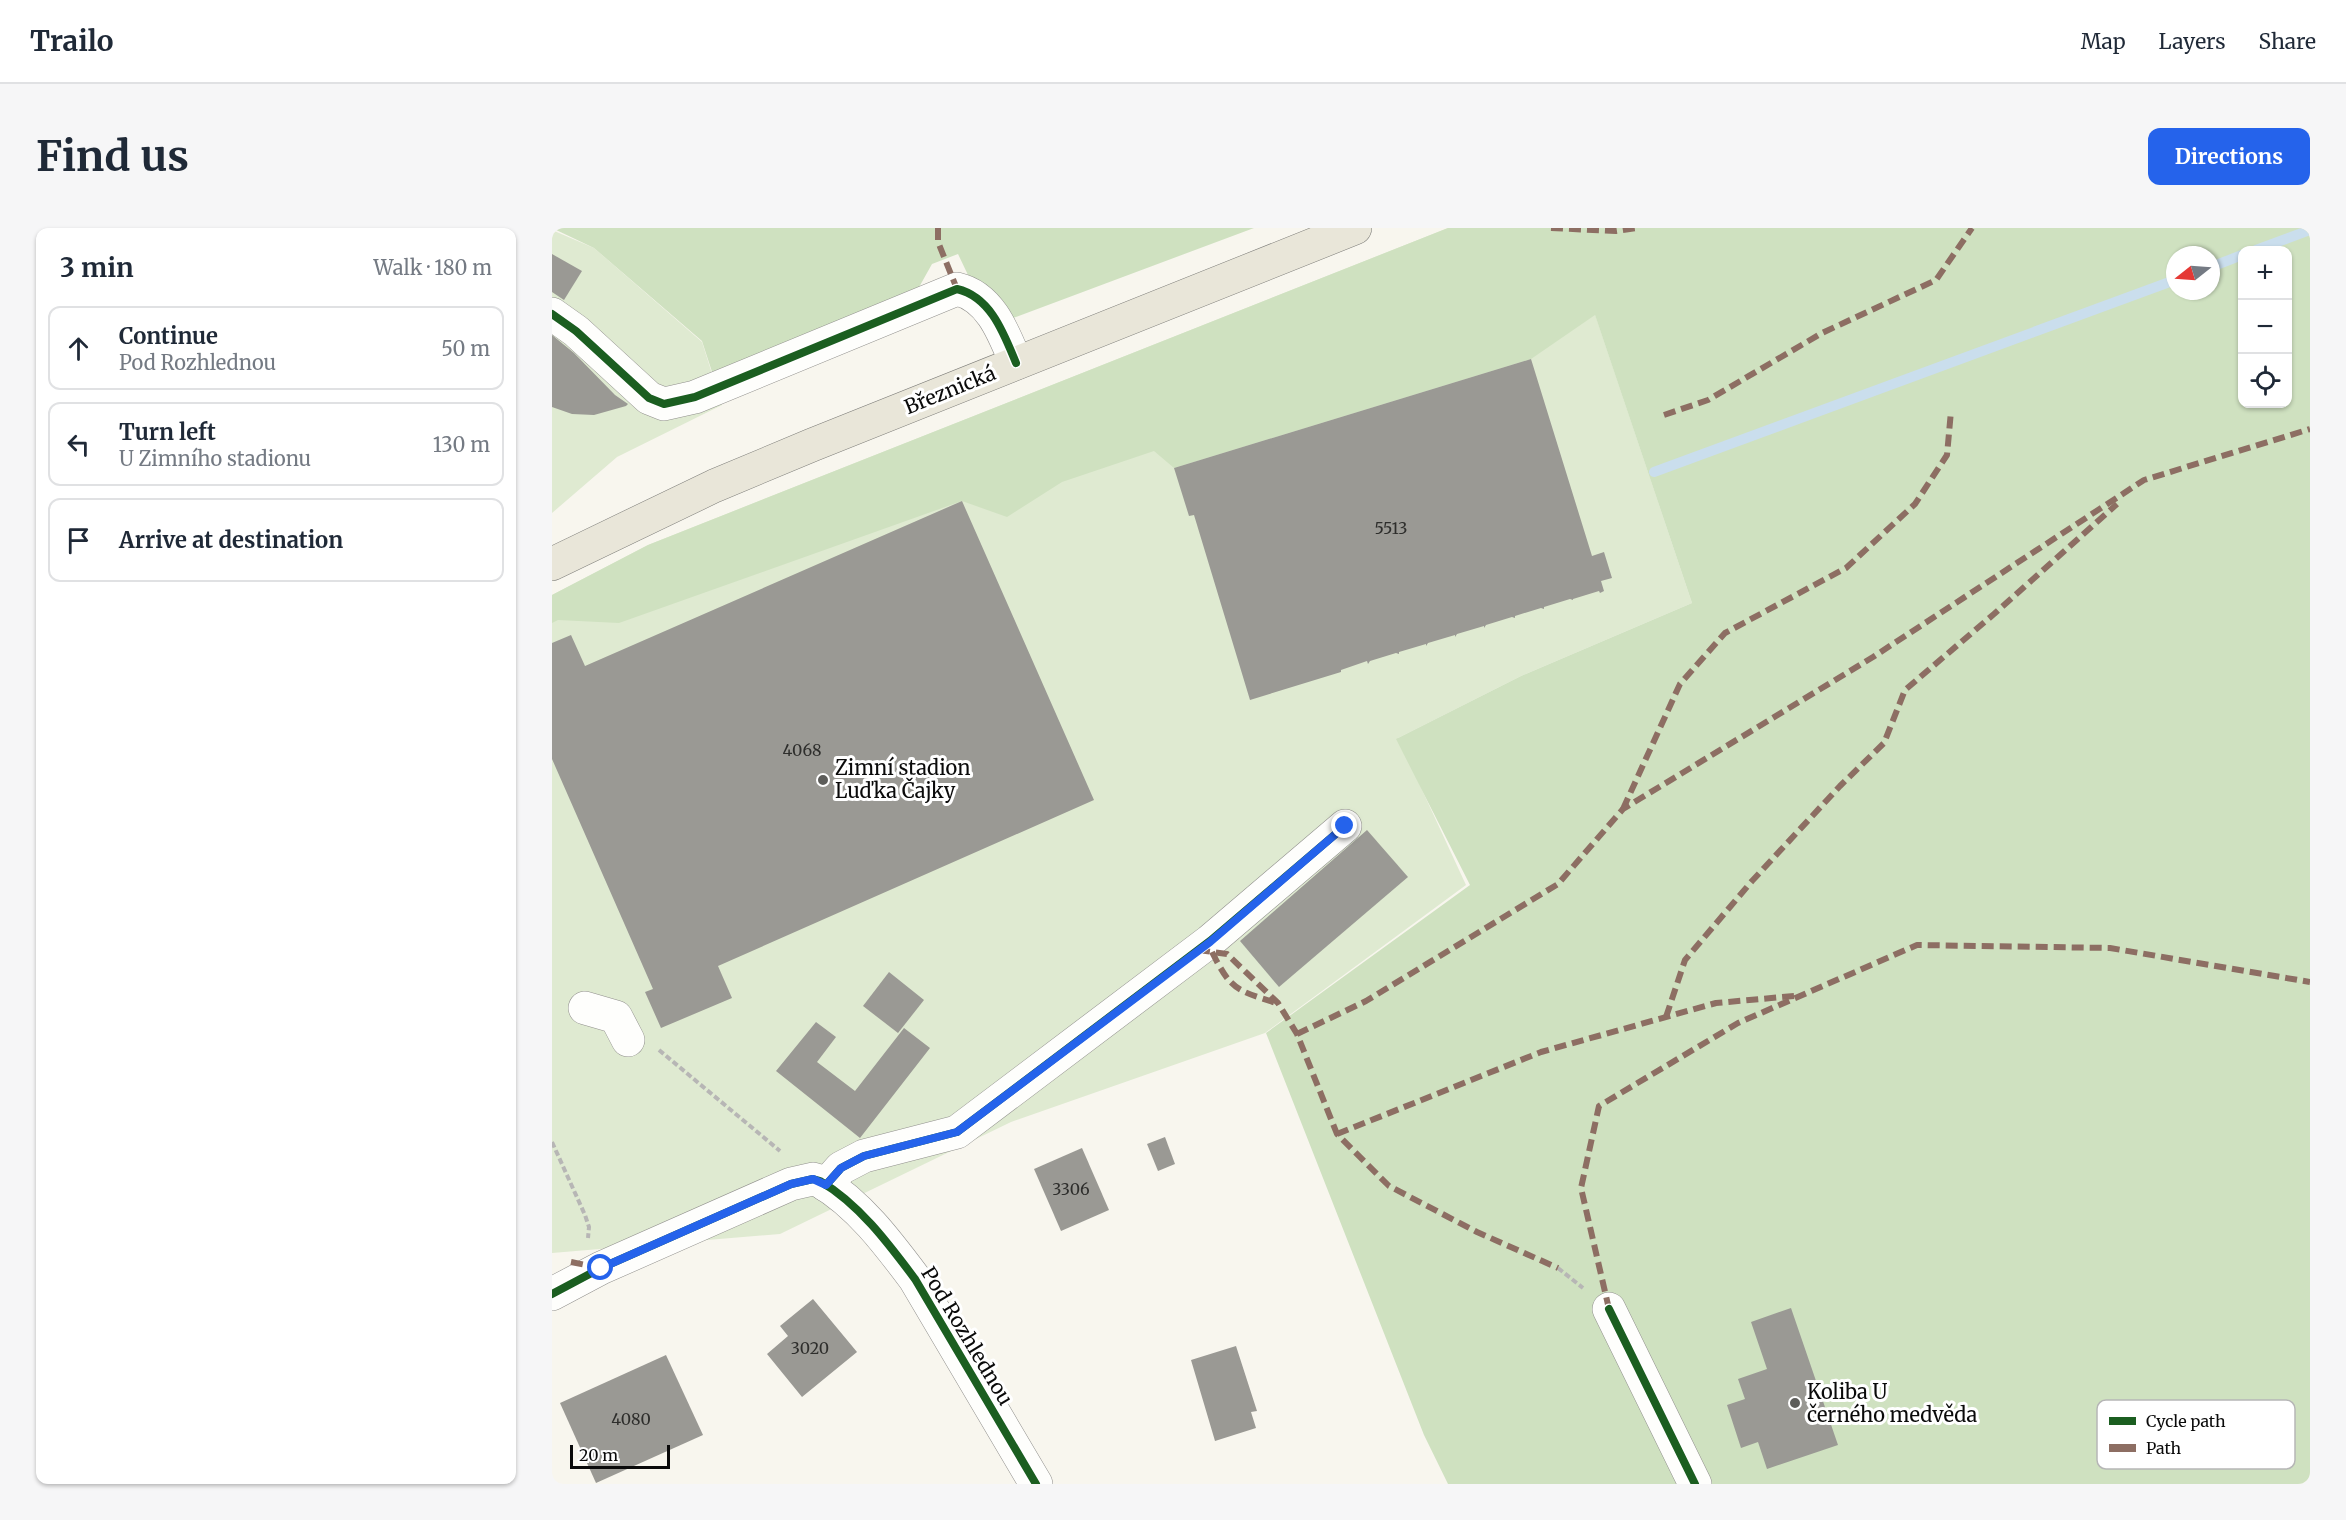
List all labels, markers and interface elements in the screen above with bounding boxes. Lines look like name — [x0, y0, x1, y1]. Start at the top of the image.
text: Trailo — [30, 23, 114, 59]
text: Map — [2081, 28, 2126, 55]
text: Layers — [2159, 28, 2226, 55]
text: Share — [2259, 28, 2316, 55]
button: Directions — [2148, 128, 2310, 185]
text: Find us — [36, 130, 189, 182]
north arrow — [2166, 246, 2220, 300]
map controls — [2238, 246, 2292, 408]
button: + — [2238, 246, 2292, 300]
text: 3 min — [60, 251, 134, 284]
text: Walk · 180 m — [374, 255, 492, 280]
button: − — [2238, 300, 2292, 354]
text: Continue — [119, 322, 218, 350]
icon: ahead — [62, 332, 95, 365]
text: 50 m — [441, 336, 490, 361]
text: Pod Rozhlednou — [119, 350, 276, 375]
button: locate — [2238, 354, 2292, 408]
street label: Březnická — [901, 360, 999, 419]
text: Turn left — [119, 418, 216, 446]
icon: left — [62, 428, 95, 461]
text: 130 m — [433, 432, 490, 457]
text: U Zimního stadionu — [119, 446, 311, 471]
house number: 5513 — [1375, 518, 1407, 538]
icon: arrive — [62, 524, 95, 557]
text: Arrive at destination — [119, 526, 343, 554]
house number: 4068 — [782, 740, 822, 760]
place label: Zimní stadion Luďka Čajky — [835, 755, 971, 803]
marker: Zimní stadion Luďka Čajky — [816, 773, 830, 787]
route end — [1331, 812, 1357, 838]
house number: 3306 — [1052, 1179, 1090, 1199]
route start — [587, 1254, 613, 1280]
street label: Pod Rozhlednou — [916, 1262, 1019, 1410]
house number: 3020 — [791, 1338, 829, 1358]
place label: Koliba U černého medvěda — [1807, 1379, 1977, 1427]
marker: Koliba U černého medvěda — [1788, 1396, 1802, 1410]
legend — [2097, 1400, 2295, 1469]
house number: 4080 — [611, 1409, 651, 1429]
text: Cycle path — [2146, 1411, 2226, 1431]
text: Path — [2146, 1438, 2182, 1458]
scale bar — [570, 1442, 670, 1470]
text: 20 m — [579, 1445, 618, 1465]

